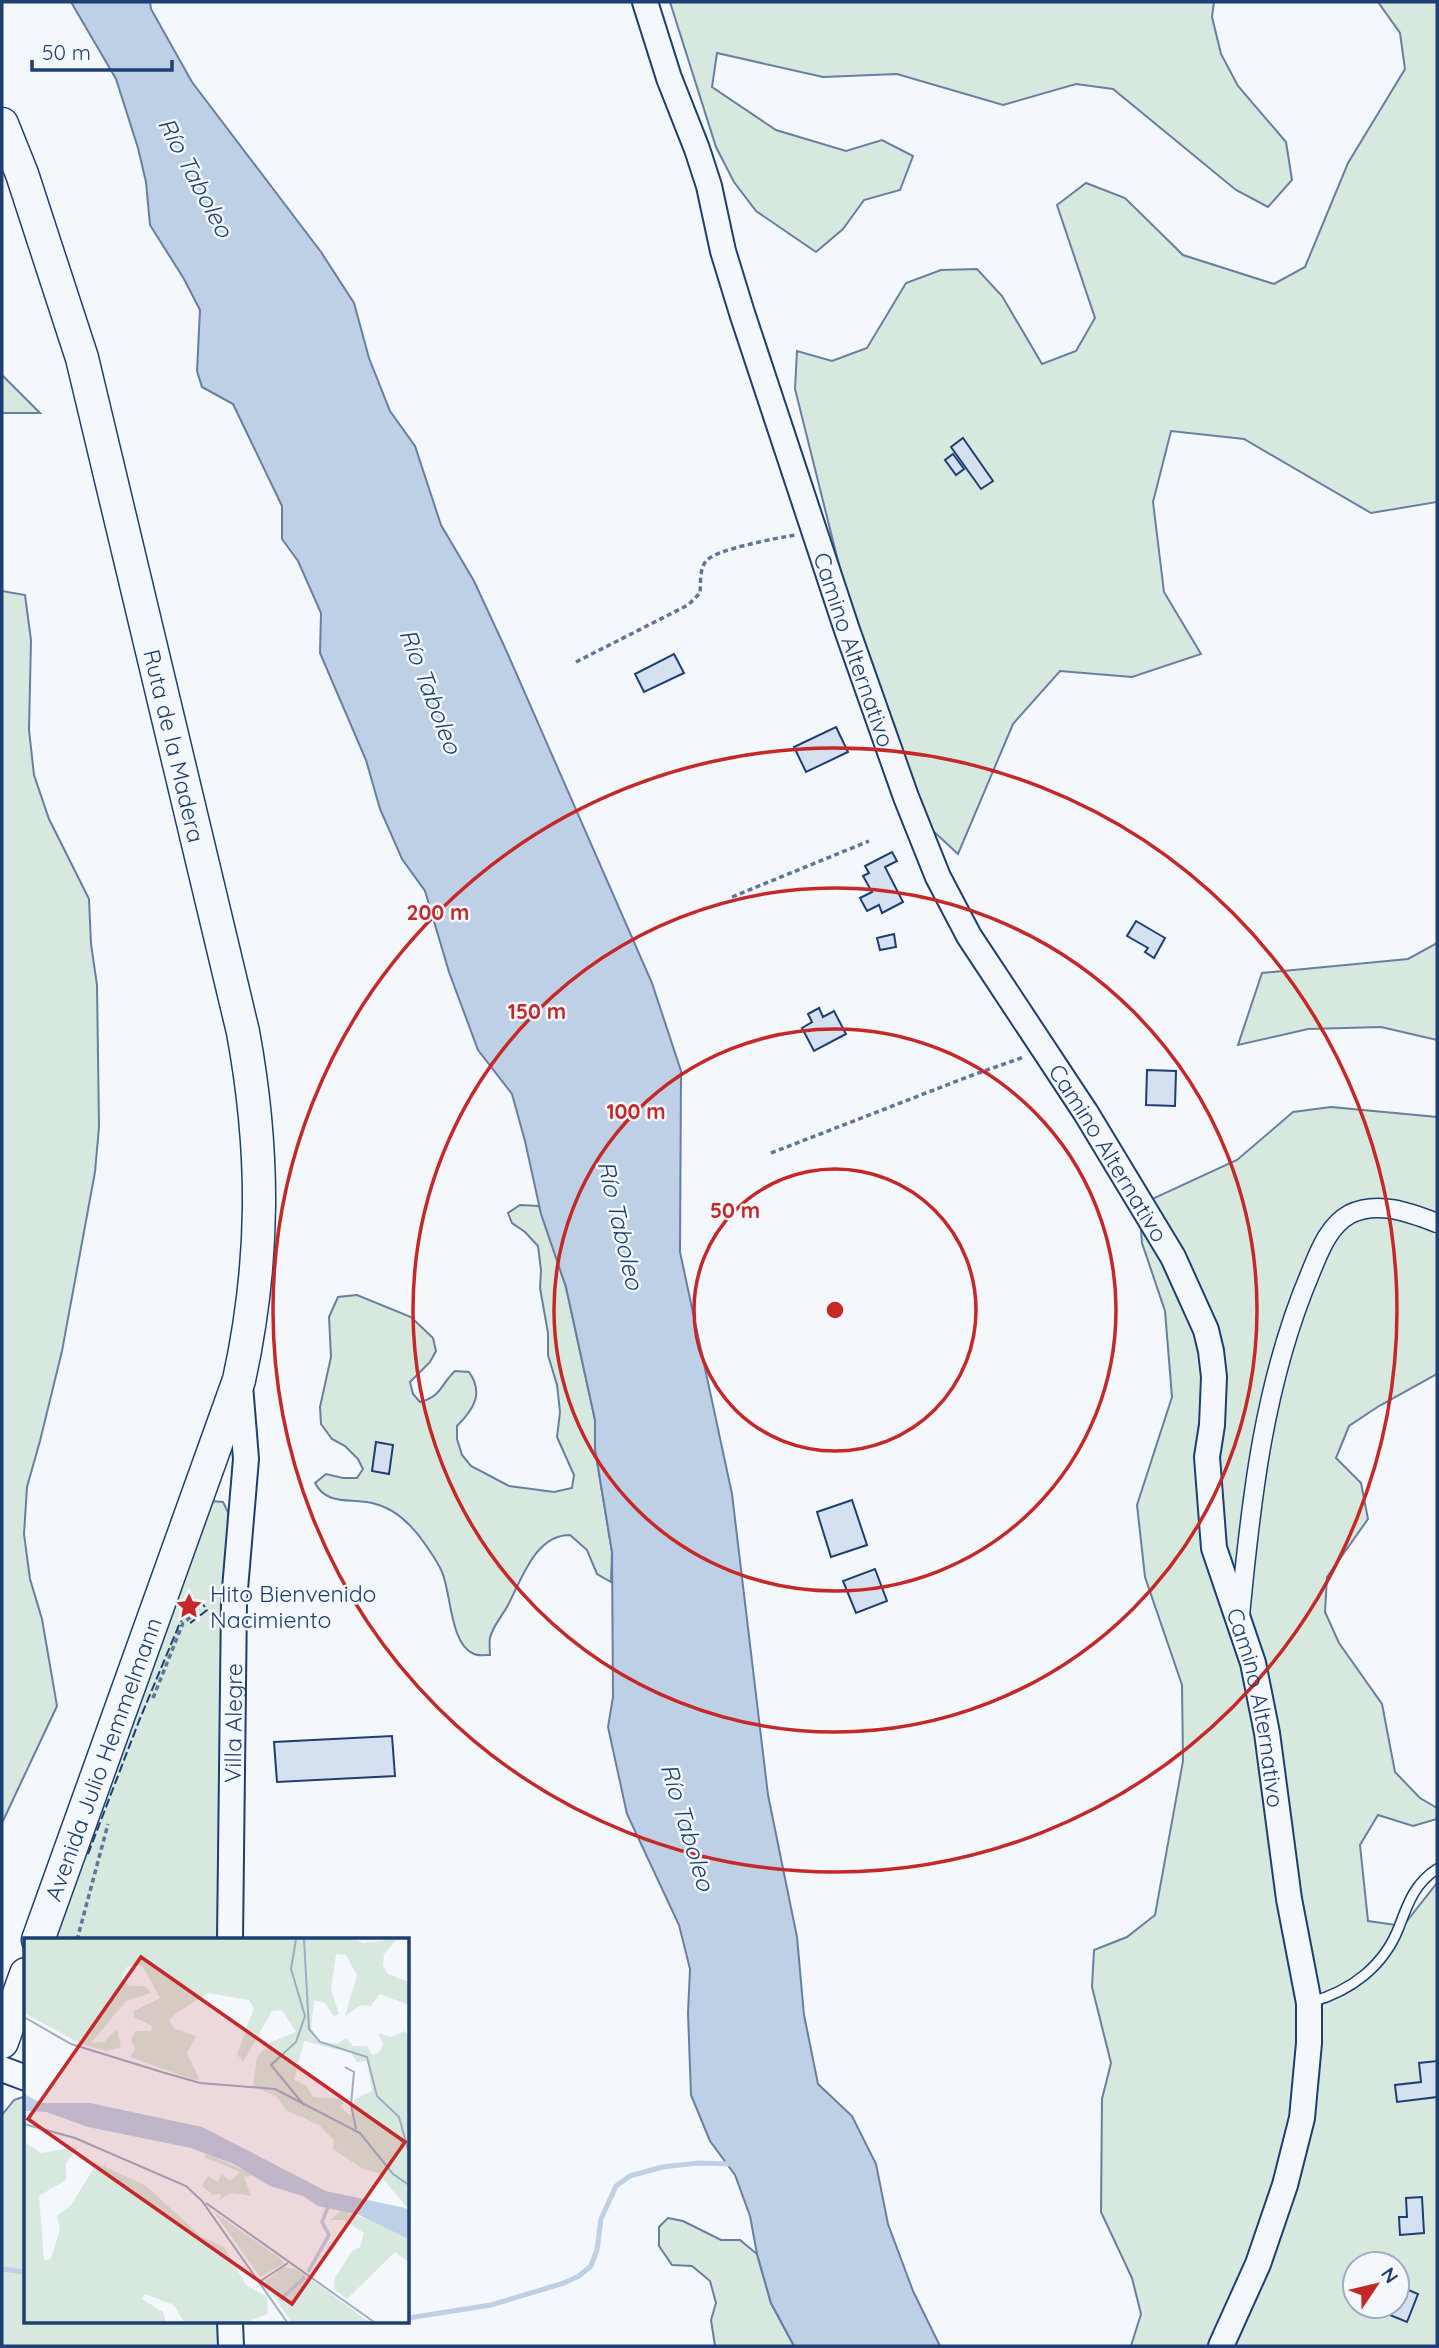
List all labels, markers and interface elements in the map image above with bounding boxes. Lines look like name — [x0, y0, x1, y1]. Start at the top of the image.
scale bar — [32, 28, 172, 72]
text: 50 m — [42, 39, 91, 65]
water label: Río Taboleo — [152, 112, 241, 243]
street label: Camino Alternativo — [808, 548, 902, 751]
water label: Río Taboleo — [393, 624, 469, 759]
street label: Ruta de la Madera — [138, 646, 212, 845]
text: 200 m — [407, 899, 469, 925]
text: 150 m — [508, 998, 566, 1024]
street label: Camino Alternativo — [1043, 1058, 1175, 1247]
text: 100 m — [606, 1098, 666, 1124]
water label: Río Taboleo — [592, 1158, 651, 1294]
text: 50 m — [710, 1197, 760, 1223]
centre of rings — [823, 1298, 847, 1322]
place label: Hito Bienvenido Nacimiento — [210, 1579, 377, 1634]
place icon: Hito Bienvenido Nacimiento — [174, 1591, 204, 1621]
street label: Camino Alternativo — [1221, 1604, 1291, 1809]
street label: Avenida Julio Hemmelmann — [38, 1613, 168, 1905]
street label: Villa Alegre — [217, 1663, 248, 1783]
water label: Río Taboleo — [654, 1760, 722, 1896]
inset map — [24, 1938, 410, 2324]
north arrow — [1341, 2250, 1411, 2320]
text: N — [1376, 2263, 1404, 2288]

